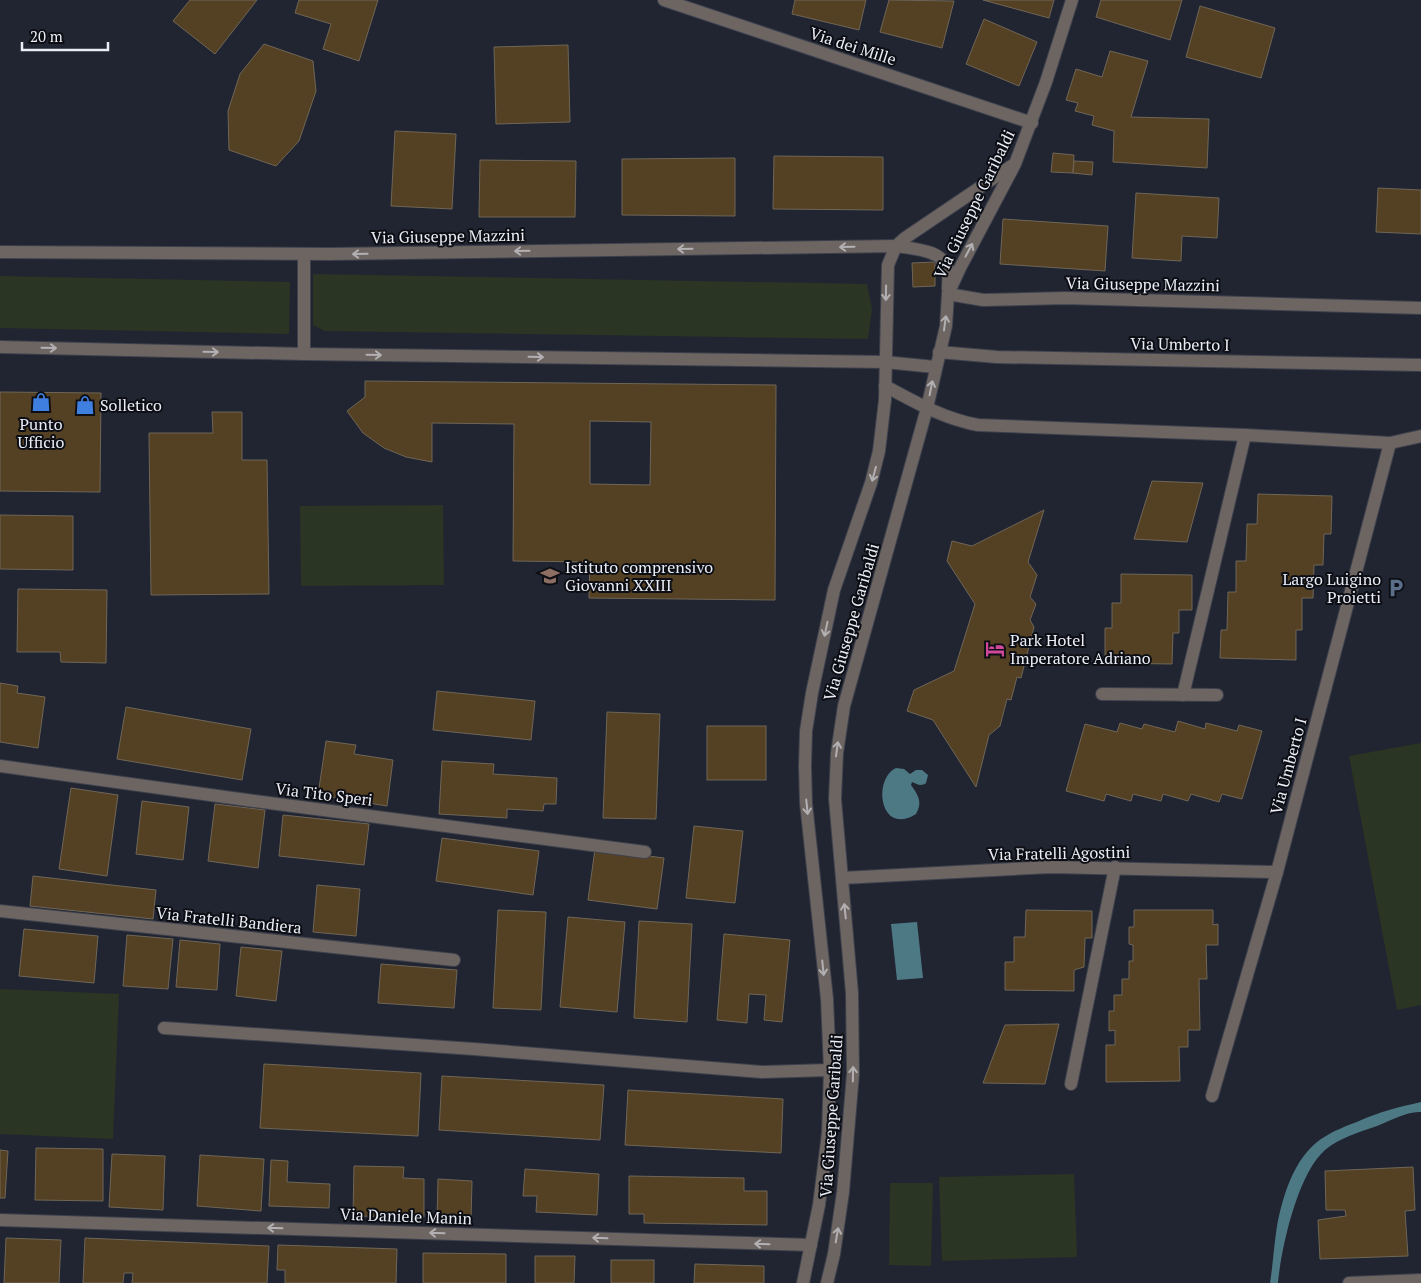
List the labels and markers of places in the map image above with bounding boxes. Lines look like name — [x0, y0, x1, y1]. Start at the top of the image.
shop icon: Punto Ufficio — [30, 391, 52, 413]
shop icon: Solletico — [74, 394, 96, 416]
place label: Solletico — [100, 394, 162, 416]
place label: Punto Ufficio — [18, 413, 65, 453]
place label: Istituto comprensivo Giovanni XXIII — [565, 556, 713, 596]
school or university icon: Istituto comprensivo Giovanni XXIII — [539, 565, 561, 587]
place label: Largo Luigino Proietti — [1282, 568, 1381, 608]
parking icon: Largo Luigino Proietti — [1385, 577, 1407, 599]
place label: Park Hotel Imperatore Adriano — [1010, 629, 1151, 669]
hotel icon: Park Hotel Imperatore Adriano — [984, 638, 1006, 660]

